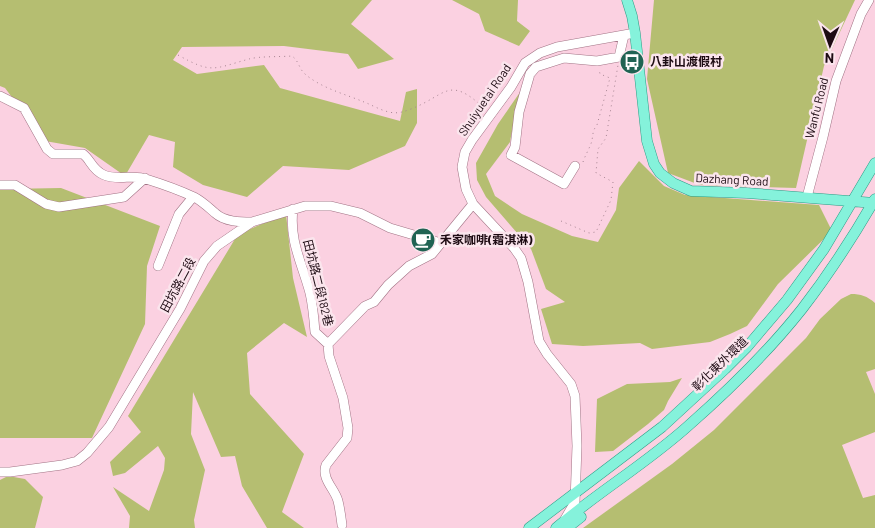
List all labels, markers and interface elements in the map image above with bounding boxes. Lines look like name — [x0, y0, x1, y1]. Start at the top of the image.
north arrow — [805, 20, 855, 70]
bus stop icon: 八卦山渡假村 — [619, 49, 645, 75]
text: N — [825, 50, 834, 67]
place label: 八卦山渡假村 — [650, 54, 722, 68]
street label: Shuiyuetai Road — [455, 61, 513, 138]
street label: Wanfu Road — [802, 76, 830, 140]
street label: Dazhang Road — [695, 170, 769, 188]
cafe icon: 禾家咖啡(霜淇淋) — [410, 227, 436, 253]
place label: 禾家咖啡(霜淇淋) — [440, 232, 533, 246]
street label: 田坑路二段182巷 — [301, 238, 337, 328]
street label: 田坑路二段 — [157, 255, 197, 314]
street label: 彰化東外環道 — [689, 333, 750, 393]

